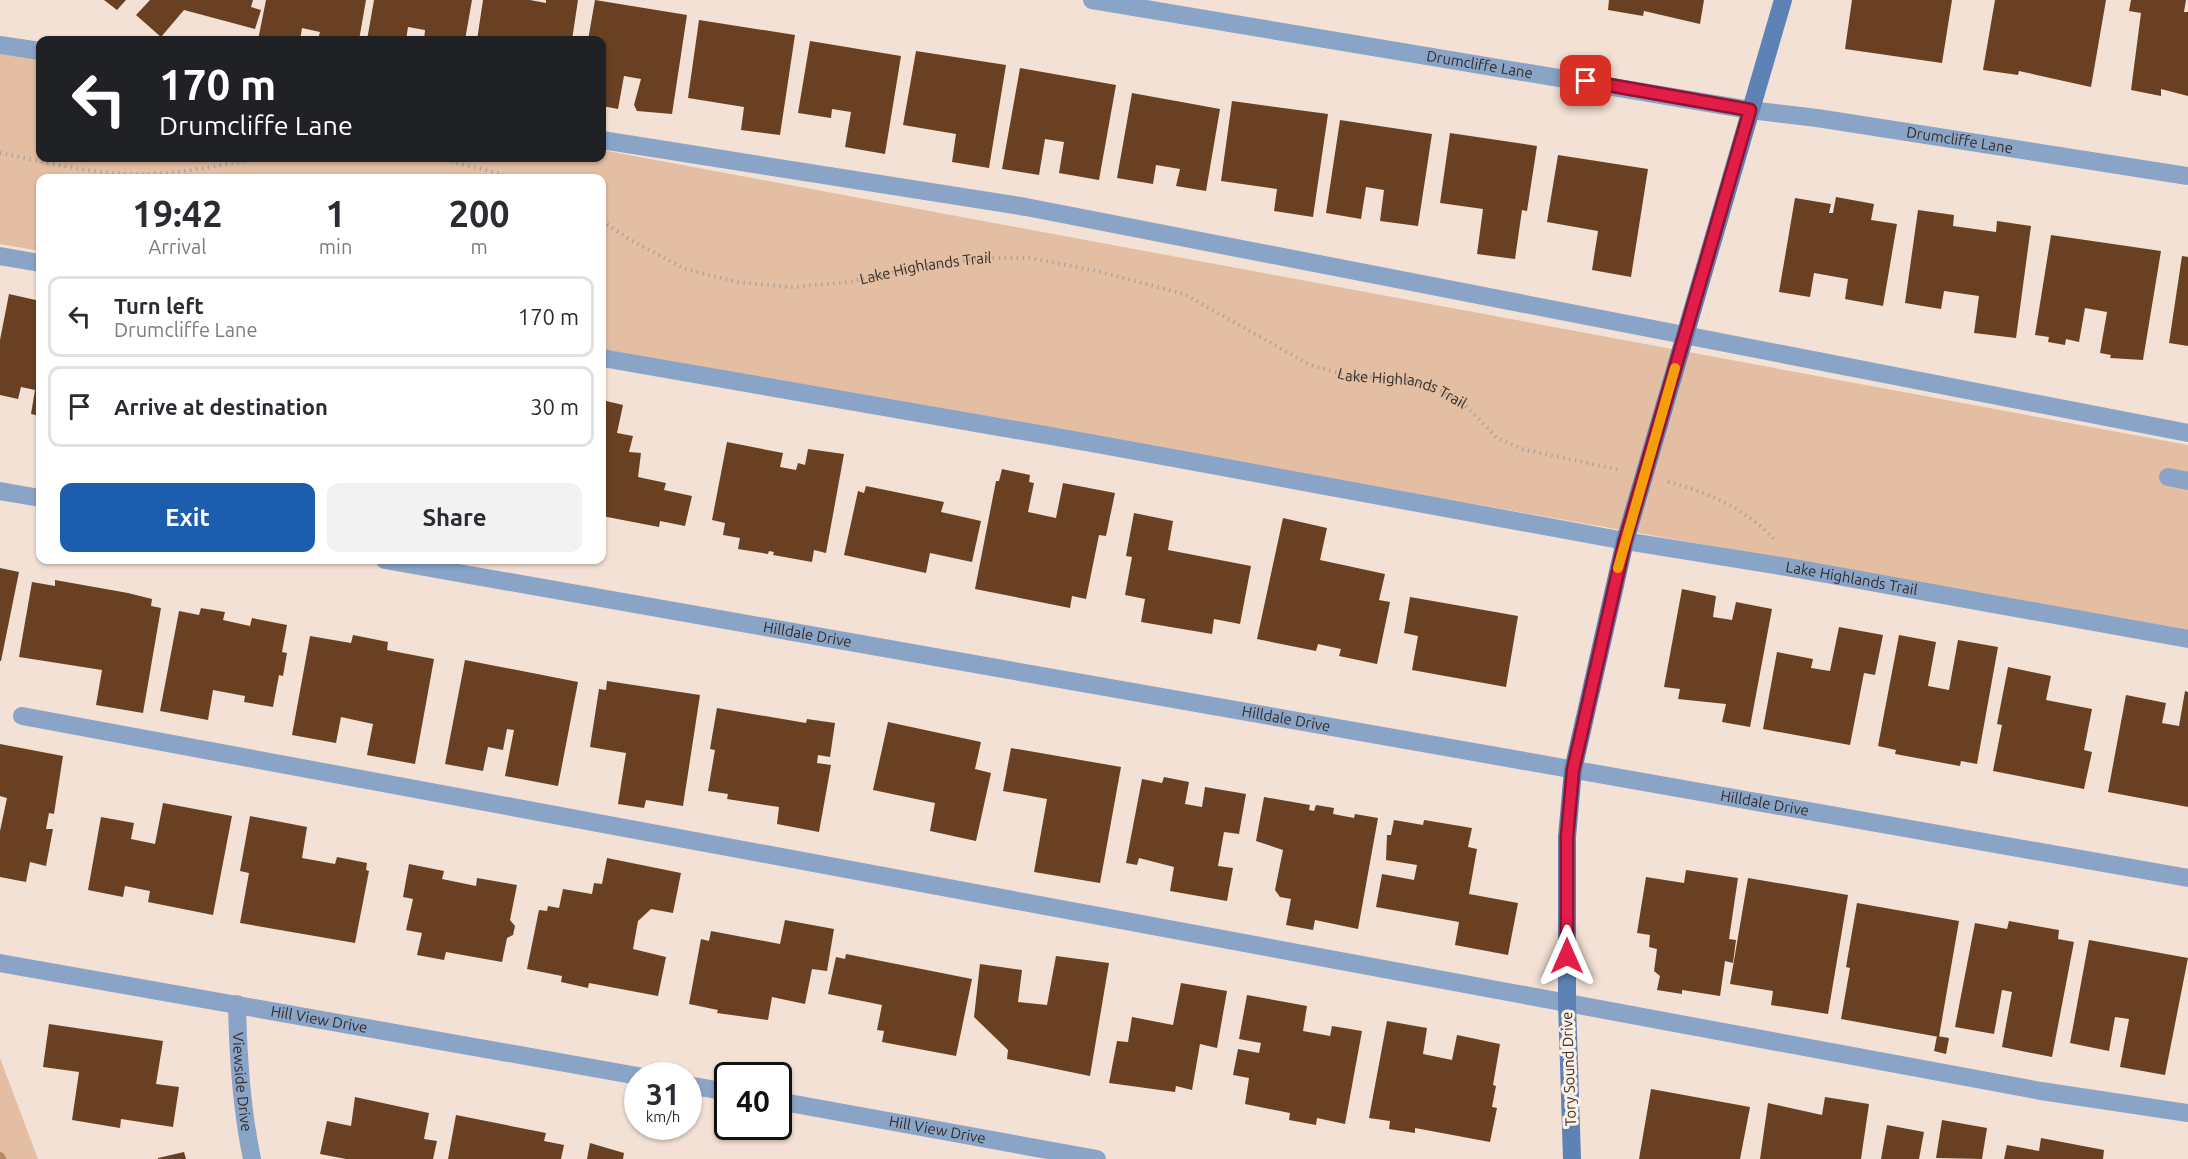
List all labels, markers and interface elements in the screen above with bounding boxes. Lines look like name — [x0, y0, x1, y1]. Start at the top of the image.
street label: Drumcliffe Lane — [1425, 47, 1534, 82]
pin — [1560, 55, 1611, 106]
icon: left — [60, 60, 138, 138]
text: 170 m — [159, 61, 276, 108]
icon: arrive — [1569, 64, 1602, 97]
text: Drumcliffe Lane — [159, 110, 353, 140]
street label: Drumcliffe Lane — [1905, 123, 2014, 157]
text: 19:42 — [132, 193, 222, 234]
text: 1 — [325, 193, 346, 234]
text: 200 — [449, 193, 510, 234]
text: Arrival — [148, 235, 207, 258]
text: min — [319, 235, 352, 258]
text: m — [471, 235, 488, 258]
street label: Lake Highlands Trail — [858, 249, 992, 287]
text: Turn left — [114, 293, 204, 318]
icon: left — [63, 300, 96, 333]
text: 170 m — [518, 304, 579, 329]
text: Drumcliffe Lane — [114, 318, 258, 341]
street label: Lake Highlands Trail — [1336, 364, 1470, 412]
icon: arrive — [63, 390, 96, 423]
text: Arrive at destination — [114, 394, 328, 419]
text: 30 m — [530, 394, 579, 419]
button: Exit — [60, 483, 315, 552]
button: Share — [327, 483, 582, 552]
street label: Lake Highlands Trail — [1785, 558, 1919, 598]
street label: Hilldale Drive — [762, 618, 853, 650]
street label: Hilldale Drive — [1241, 702, 1332, 735]
street label: Hilldale Drive — [1719, 787, 1810, 819]
position arrow — [1535, 924, 1599, 988]
street label: Hill View Drive — [269, 1002, 369, 1036]
street label: Tory Sound Drive — [1558, 1011, 1579, 1127]
street label: Viewside Drive — [230, 1032, 256, 1133]
speed limit sign: 40 — [714, 1062, 792, 1140]
text: 31 — [646, 1077, 680, 1111]
text: km/h — [646, 1108, 680, 1125]
street label: Hill View Drive — [888, 1112, 987, 1147]

